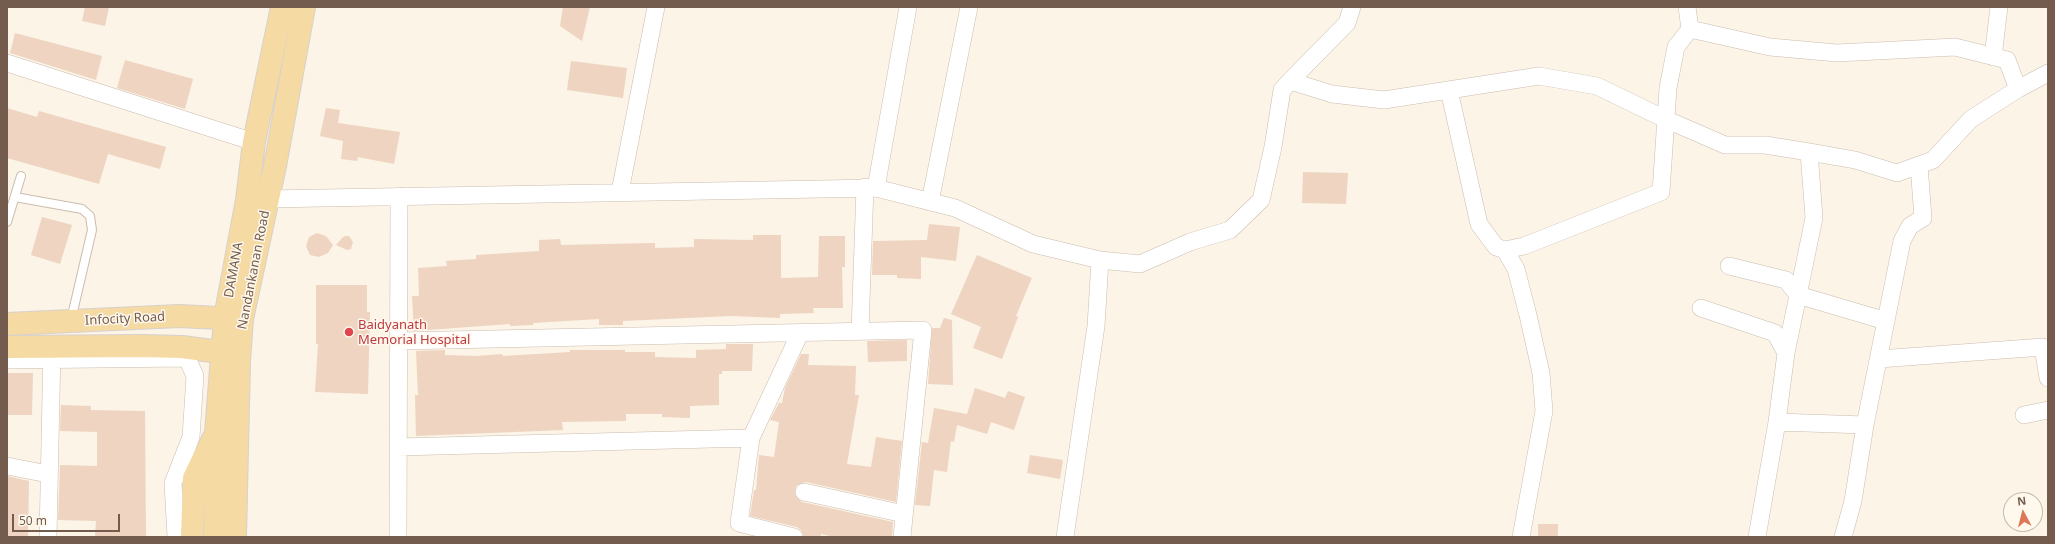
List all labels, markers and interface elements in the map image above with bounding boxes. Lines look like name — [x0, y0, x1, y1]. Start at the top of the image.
street label: Nandankanan Road — [235, 209, 273, 331]
street label: DAMANA — [221, 241, 247, 299]
street label: Infocity Road — [84, 309, 166, 329]
place label: Baidyanath Memorial Hospital — [358, 317, 470, 348]
marker: Baidyanath Memorial Hospital — [343, 326, 355, 338]
north arrow — [2003, 492, 2043, 532]
text: N — [2016, 493, 2027, 509]
scale bar — [14, 506, 122, 532]
text: 50 m — [19, 512, 47, 529]

